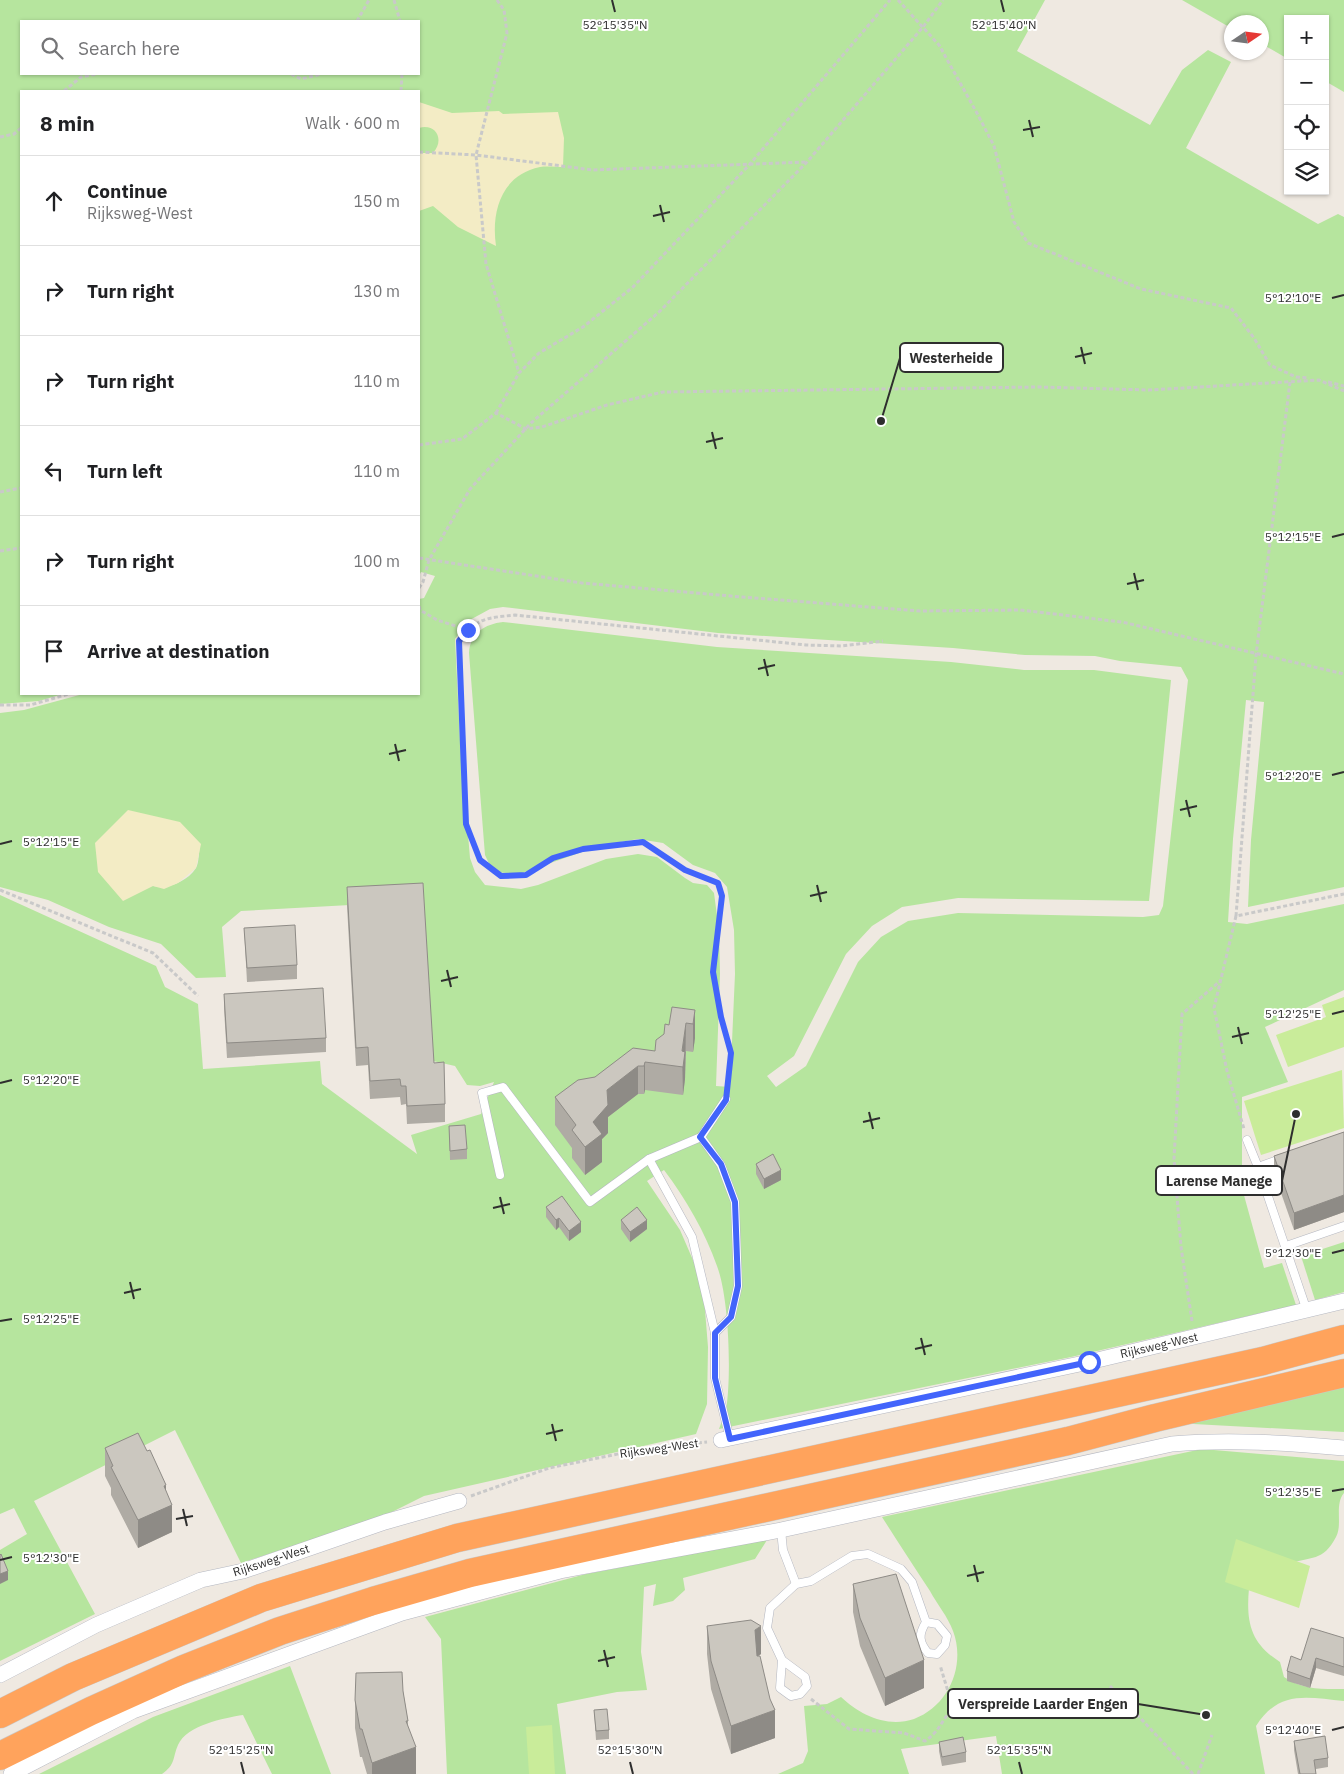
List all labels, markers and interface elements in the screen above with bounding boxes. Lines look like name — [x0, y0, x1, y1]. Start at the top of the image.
north arrow — [1224, 15, 1269, 60]
map controls — [1284, 15, 1329, 195]
button: + — [1284, 15, 1329, 60]
text: 52°15'35"N — [582, 17, 648, 32]
text: 52°15'40"N — [971, 17, 1037, 32]
search box — [20, 20, 420, 75]
icon: search — [38, 34, 66, 62]
text: Search here — [78, 36, 180, 60]
button: − — [1284, 60, 1329, 105]
button: locate — [1284, 105, 1329, 150]
text: 8 min — [40, 109, 95, 137]
text: Walk · 600 m — [305, 113, 400, 133]
button: layers — [1284, 150, 1329, 195]
text: Continue — [87, 179, 167, 203]
icon: ahead — [40, 187, 68, 215]
text: 150 m — [353, 191, 400, 211]
text: Rijksweg-West — [87, 203, 193, 223]
icon: right — [40, 277, 68, 305]
text: Turn right — [87, 279, 174, 303]
text: 130 m — [353, 281, 400, 301]
text: 5°12'10"E — [1265, 290, 1321, 305]
callout: Westerheide — [900, 343, 1003, 372]
text: Westerheide — [909, 349, 993, 367]
icon: right — [40, 367, 68, 395]
text: Turn right — [87, 369, 174, 393]
text: 110 m — [353, 371, 400, 391]
icon: left — [40, 457, 68, 485]
text: Turn left — [87, 459, 163, 483]
text: 110 m — [353, 461, 400, 481]
text: 5°12'15"E — [1265, 529, 1321, 544]
icon: right — [40, 547, 68, 575]
text: Turn right — [87, 549, 174, 573]
text: 100 m — [353, 551, 400, 571]
route end — [457, 619, 480, 642]
icon: arrive — [40, 637, 68, 665]
text: Arrive at destination — [87, 639, 270, 663]
text: 5°12'20"E — [1265, 768, 1321, 783]
text: 5°12'15"E — [23, 834, 79, 849]
text: 5°12'25"E — [1265, 1006, 1321, 1021]
text: 5°12'20"E — [23, 1072, 79, 1087]
callout: Larense Manege — [1156, 1166, 1282, 1195]
text: Larense Manege — [1166, 1172, 1272, 1190]
text: 5°12'30"E — [1265, 1245, 1321, 1260]
text: 5°12'25"E — [23, 1311, 79, 1326]
street label: Rijksweg-West — [1119, 1329, 1199, 1361]
route start — [1078, 1351, 1101, 1374]
street label: Rijksweg-West — [619, 1435, 699, 1461]
text: 5°12'35"E — [1265, 1484, 1321, 1499]
street label: Rijksweg-West — [231, 1541, 311, 1579]
text: 5°12'30"E — [23, 1550, 79, 1565]
callout: Verspreide Laarder Engen — [948, 1689, 1138, 1718]
text: Verspreide Laarder Engen — [958, 1695, 1128, 1713]
text: 5°12'40"E — [1265, 1722, 1321, 1737]
text: 52°15'25"N — [208, 1742, 274, 1757]
text: 52°15'30"N — [597, 1742, 663, 1757]
text: 52°15'35"N — [986, 1742, 1052, 1757]

